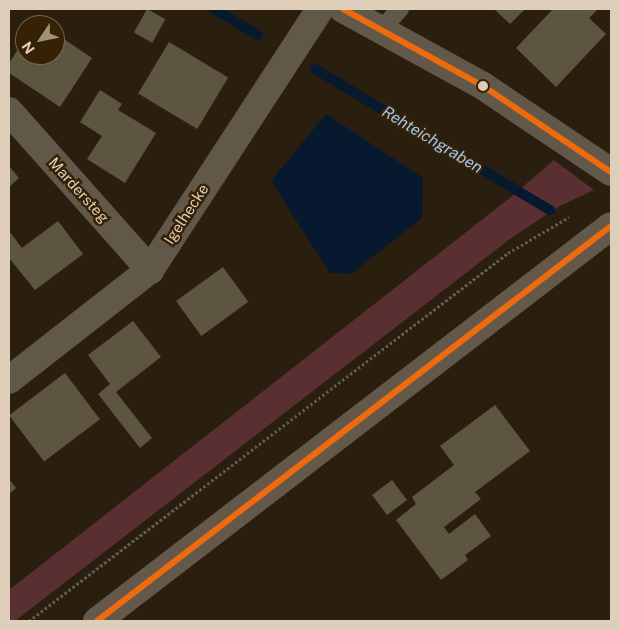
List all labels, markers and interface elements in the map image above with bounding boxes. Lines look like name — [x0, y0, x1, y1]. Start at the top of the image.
north arrow — [15, 15, 65, 65]
text: N — [19, 39, 38, 57]
unlabelled marker — [478, 81, 488, 91]
water label: Rehteichgraben — [378, 102, 486, 178]
street label: Mardersteg — [45, 154, 113, 226]
street label: Igelhecke — [160, 181, 212, 247]

